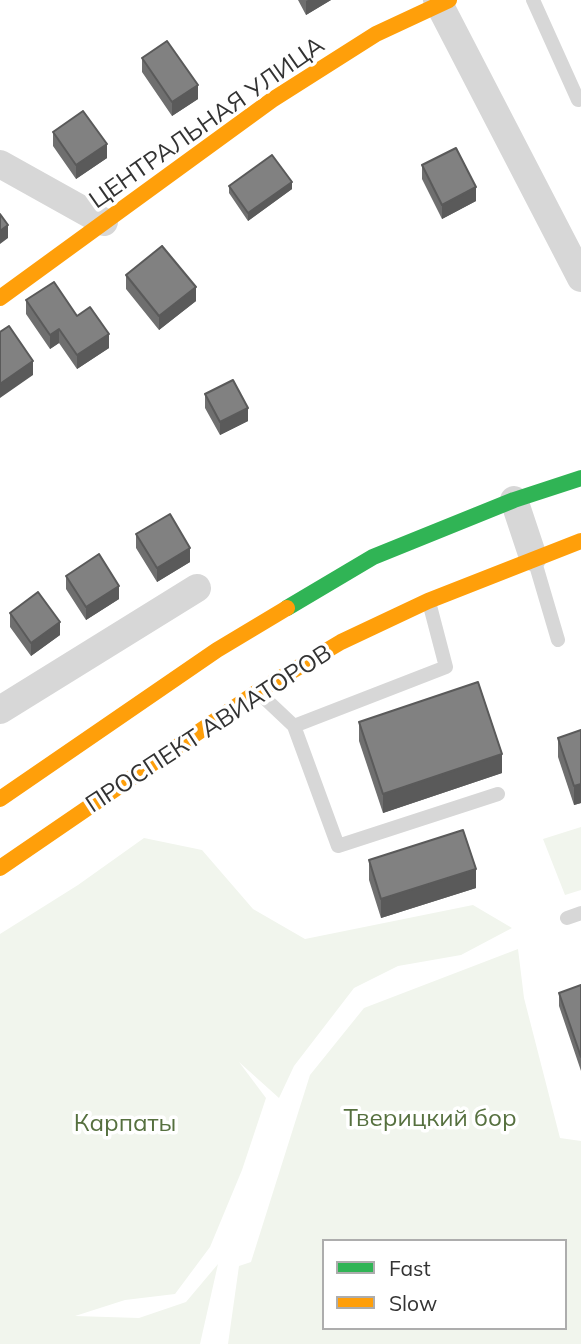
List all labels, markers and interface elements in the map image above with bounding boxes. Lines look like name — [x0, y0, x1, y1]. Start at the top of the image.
street label: ЦЕНТРАЛЬНАЯ УЛИЦА — [84, 31, 330, 215]
street label: ПРОСПЕКТ АВИАТОРОВ — [81, 639, 337, 819]
park label: Тверицкий бор — [343, 1105, 517, 1133]
park label: Карпаты — [74, 1110, 176, 1138]
legend — [322, 1239, 567, 1330]
text: Fast — [389, 1255, 431, 1281]
text: Slow — [389, 1290, 437, 1316]

